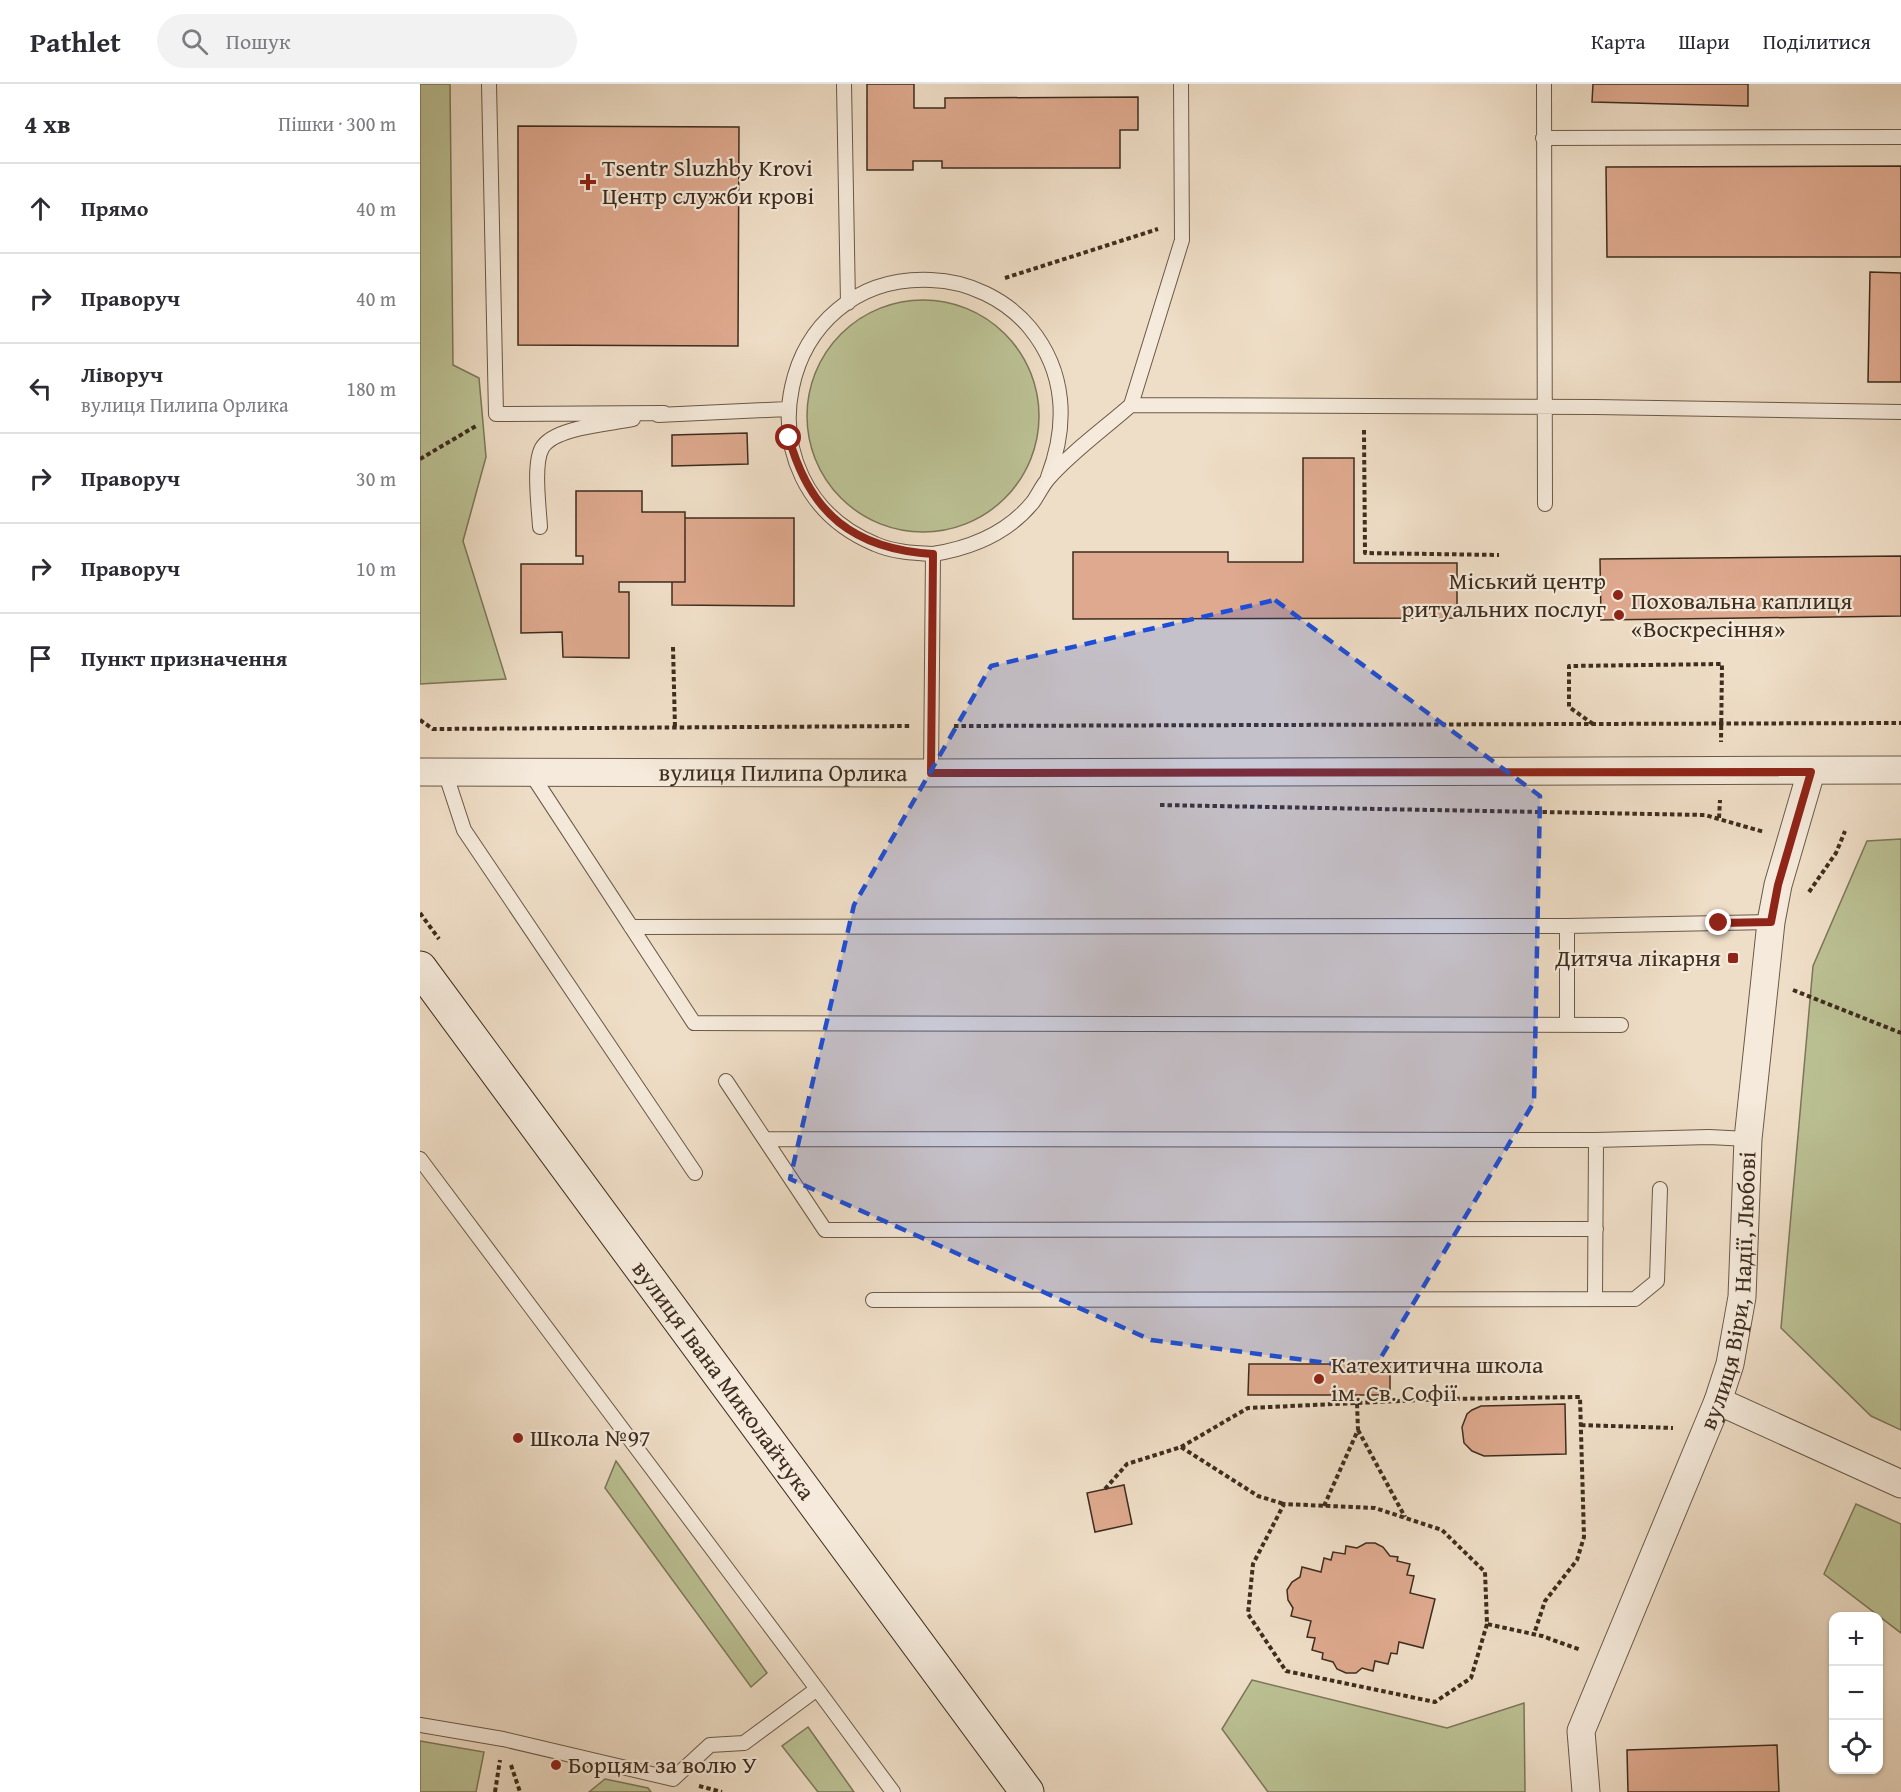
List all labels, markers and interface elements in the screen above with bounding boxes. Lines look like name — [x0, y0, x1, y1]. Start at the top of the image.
search box — [157, 14, 577, 68]
text: Pathlet — [30, 21, 121, 62]
icon: search — [178, 25, 211, 58]
text: Пошук — [226, 25, 291, 57]
text: Карта — [1591, 26, 1645, 57]
text: Шари — [1678, 26, 1730, 57]
text: Поділитися — [1763, 26, 1871, 57]
text: 4 хв — [24, 104, 71, 143]
text: Пішки · 300 m — [278, 109, 396, 138]
place label: Tsentr Sluzhby Krovi Центр служби крові — [602, 150, 814, 213]
marker: Tsentr Sluzhby Krovi Центр служби крові — [579, 173, 597, 191]
icon: ahead — [24, 192, 57, 225]
text: Прямо — [81, 192, 148, 224]
text: 40 m — [356, 194, 396, 223]
icon: right — [24, 282, 57, 315]
text: Праворуч — [81, 282, 180, 314]
text: 40 m — [356, 284, 396, 313]
text: Ліворуч — [81, 358, 163, 390]
icon: left — [24, 372, 57, 405]
text: 180 m — [346, 374, 396, 403]
text: вулиця Пилипа Орлика — [81, 390, 288, 419]
route start — [775, 424, 801, 450]
icon: right — [24, 462, 57, 495]
text: Праворуч — [81, 462, 180, 494]
text: 30 m — [356, 464, 396, 493]
icon: right — [24, 552, 57, 585]
text: Праворуч — [81, 552, 180, 584]
text: 10 m — [356, 554, 396, 583]
place label: Міський центр ритуальних послуг — [1401, 563, 1606, 626]
place label: Поховальна каплиця «Воскресіння» — [1631, 583, 1852, 646]
marker: Міський центр ритуальних послуг — [1611, 588, 1625, 602]
marker: Поховальна каплиця «Воскресіння» — [1612, 608, 1626, 622]
icon: arrive — [24, 642, 57, 675]
text: Пункт призначення — [81, 642, 287, 674]
street label: вулиця Пилипа Орлика — [658, 754, 908, 790]
route end — [1705, 909, 1731, 935]
place label: Дитяча лікарня — [1554, 940, 1721, 975]
marker: Дитяча лікарня — [1726, 951, 1740, 965]
street label: вулиця Віри, Надії, Любові — [1690, 1150, 1765, 1435]
street label: вулиця Івана Миколайчука — [624, 1253, 824, 1507]
place label: Катехитична школа ім. Св. Софії — [1331, 1347, 1544, 1410]
marker: Катехитична школа ім. Св. Софії — [1312, 1372, 1326, 1386]
place label: Школа №97 — [530, 1420, 651, 1455]
marker: Школа №97 — [511, 1431, 525, 1445]
map controls — [1829, 1612, 1883, 1774]
button: + — [1829, 1612, 1883, 1666]
button: − — [1829, 1666, 1883, 1720]
button: locate — [1829, 1720, 1883, 1774]
place label: Борцям за волю У — [568, 1747, 757, 1782]
marker: Борцям за волю У — [549, 1758, 563, 1772]

